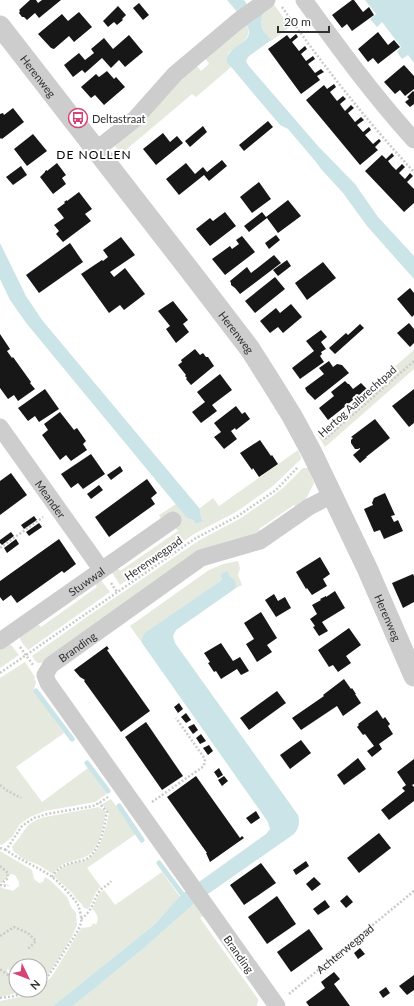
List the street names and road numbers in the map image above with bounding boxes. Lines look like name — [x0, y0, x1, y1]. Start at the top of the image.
street label: Herenweg — [18, 52, 59, 100]
street label: Herenweg — [217, 308, 258, 356]
street label: Hertog Aalbrechtpad — [315, 362, 399, 440]
street label: Meander — [33, 477, 69, 520]
street label: Herenwegpad — [122, 533, 184, 583]
street label: Stuwwal — [65, 564, 107, 598]
street label: Herenweg — [373, 592, 405, 643]
street label: Branding — [56, 629, 99, 664]
street label: Achterwegpad — [313, 921, 376, 976]
street label: Branding — [221, 933, 257, 976]

